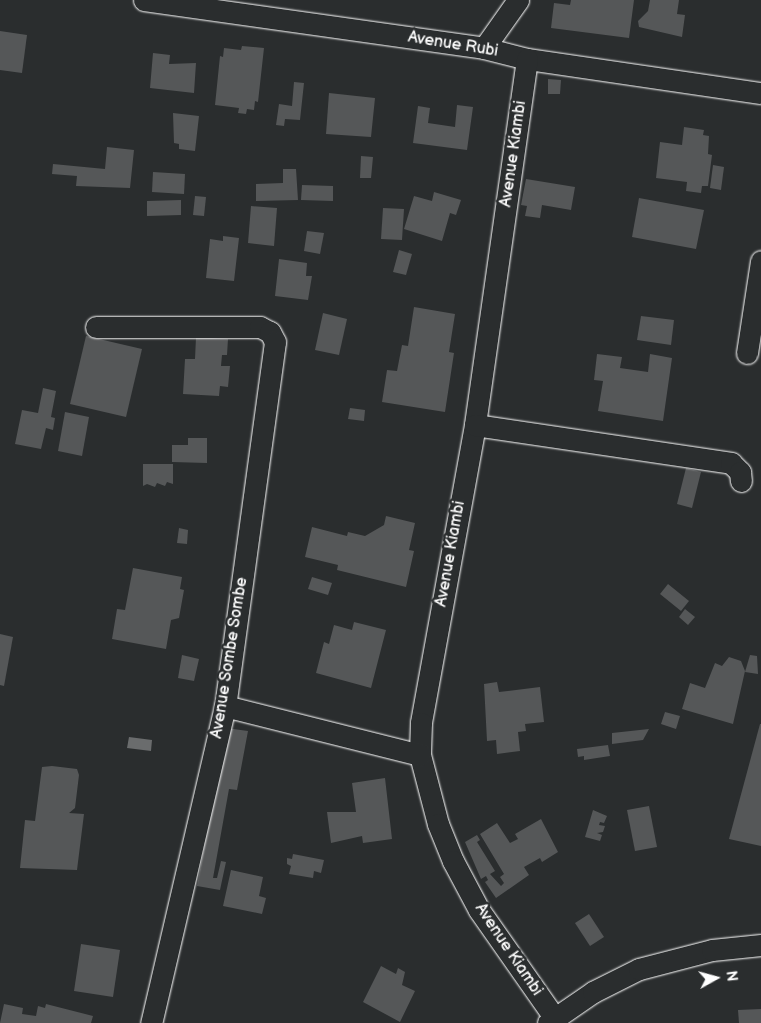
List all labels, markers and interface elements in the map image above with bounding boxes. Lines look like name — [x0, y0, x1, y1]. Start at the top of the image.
street label: Avenue Rubi — [407, 28, 499, 62]
street label: Avenue Kiambi — [497, 100, 531, 208]
street label: Avenue Kiambi — [432, 500, 470, 608]
street label: Avenue Sombe Sombe — [208, 576, 252, 740]
street label: Avenue Kiambi — [470, 900, 546, 1000]
north arrow — [691, 953, 741, 1003]
text: N — [722, 970, 740, 982]

